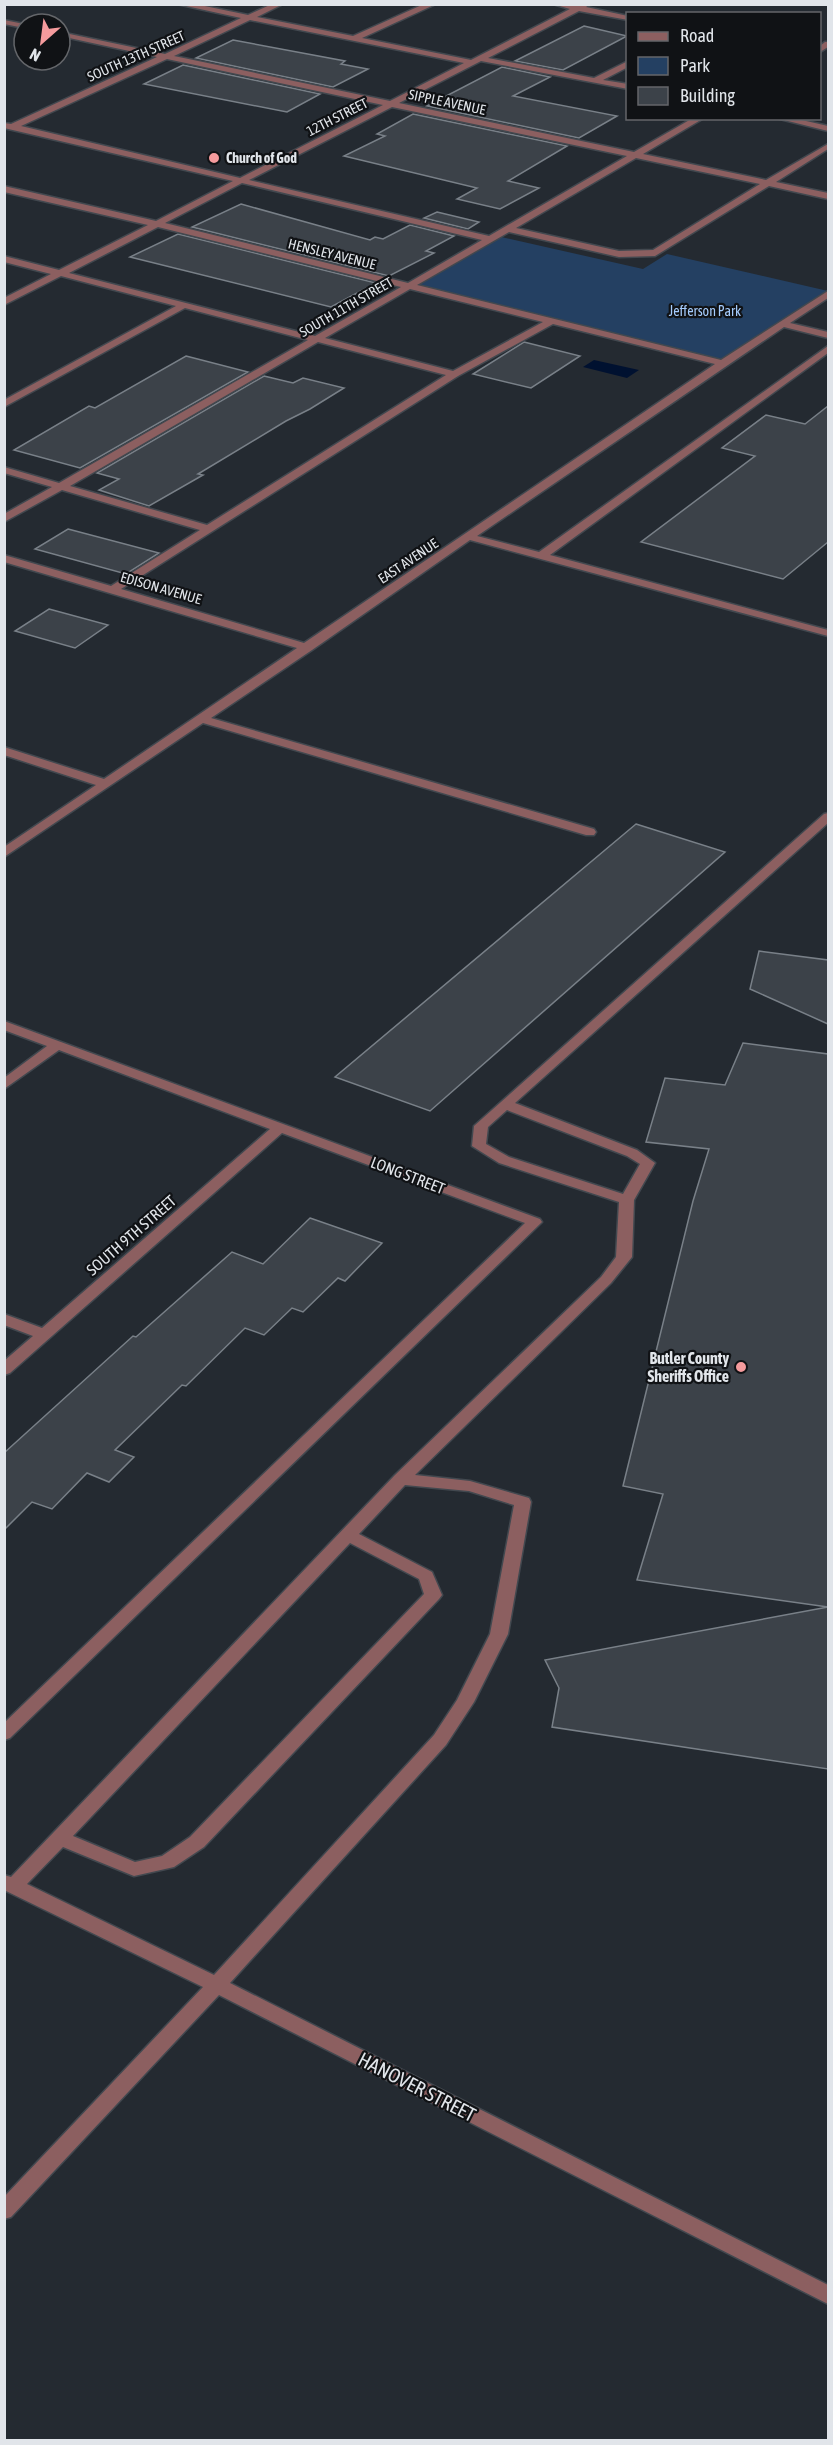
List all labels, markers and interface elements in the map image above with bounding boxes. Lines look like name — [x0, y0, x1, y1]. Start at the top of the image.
north arrow — [12, 12, 72, 72]
legend — [626, 12, 821, 120]
text: Road — [680, 25, 714, 46]
street label: SOUTH 13TH STREET — [85, 27, 187, 85]
text: N — [27, 45, 43, 65]
text: Park — [680, 55, 710, 76]
text: Building — [680, 85, 735, 106]
street label: SIPPLE AVENUE — [407, 86, 487, 118]
street label: 12TH STREET — [304, 95, 370, 139]
place label: Church of God — [226, 150, 297, 166]
marker: Church of God — [207, 151, 221, 165]
street label: HENSLEY AVENUE — [287, 235, 377, 273]
street label: SOUTH 11TH STREET — [297, 274, 395, 340]
park label: Jefferson Park — [669, 303, 741, 319]
street label: EAST AVENUE — [375, 535, 441, 587]
street label: EDISON AVENUE — [119, 569, 203, 607]
street label: LONG STREET — [368, 1153, 448, 1197]
street label: SOUTH 9TH STREET — [83, 1191, 179, 1279]
place label: Butler County Sheriffs Office — [647, 1349, 729, 1385]
marker: Butler County Sheriffs Office — [734, 1360, 748, 1374]
street label: HANOVER STREET — [355, 2047, 480, 2126]

